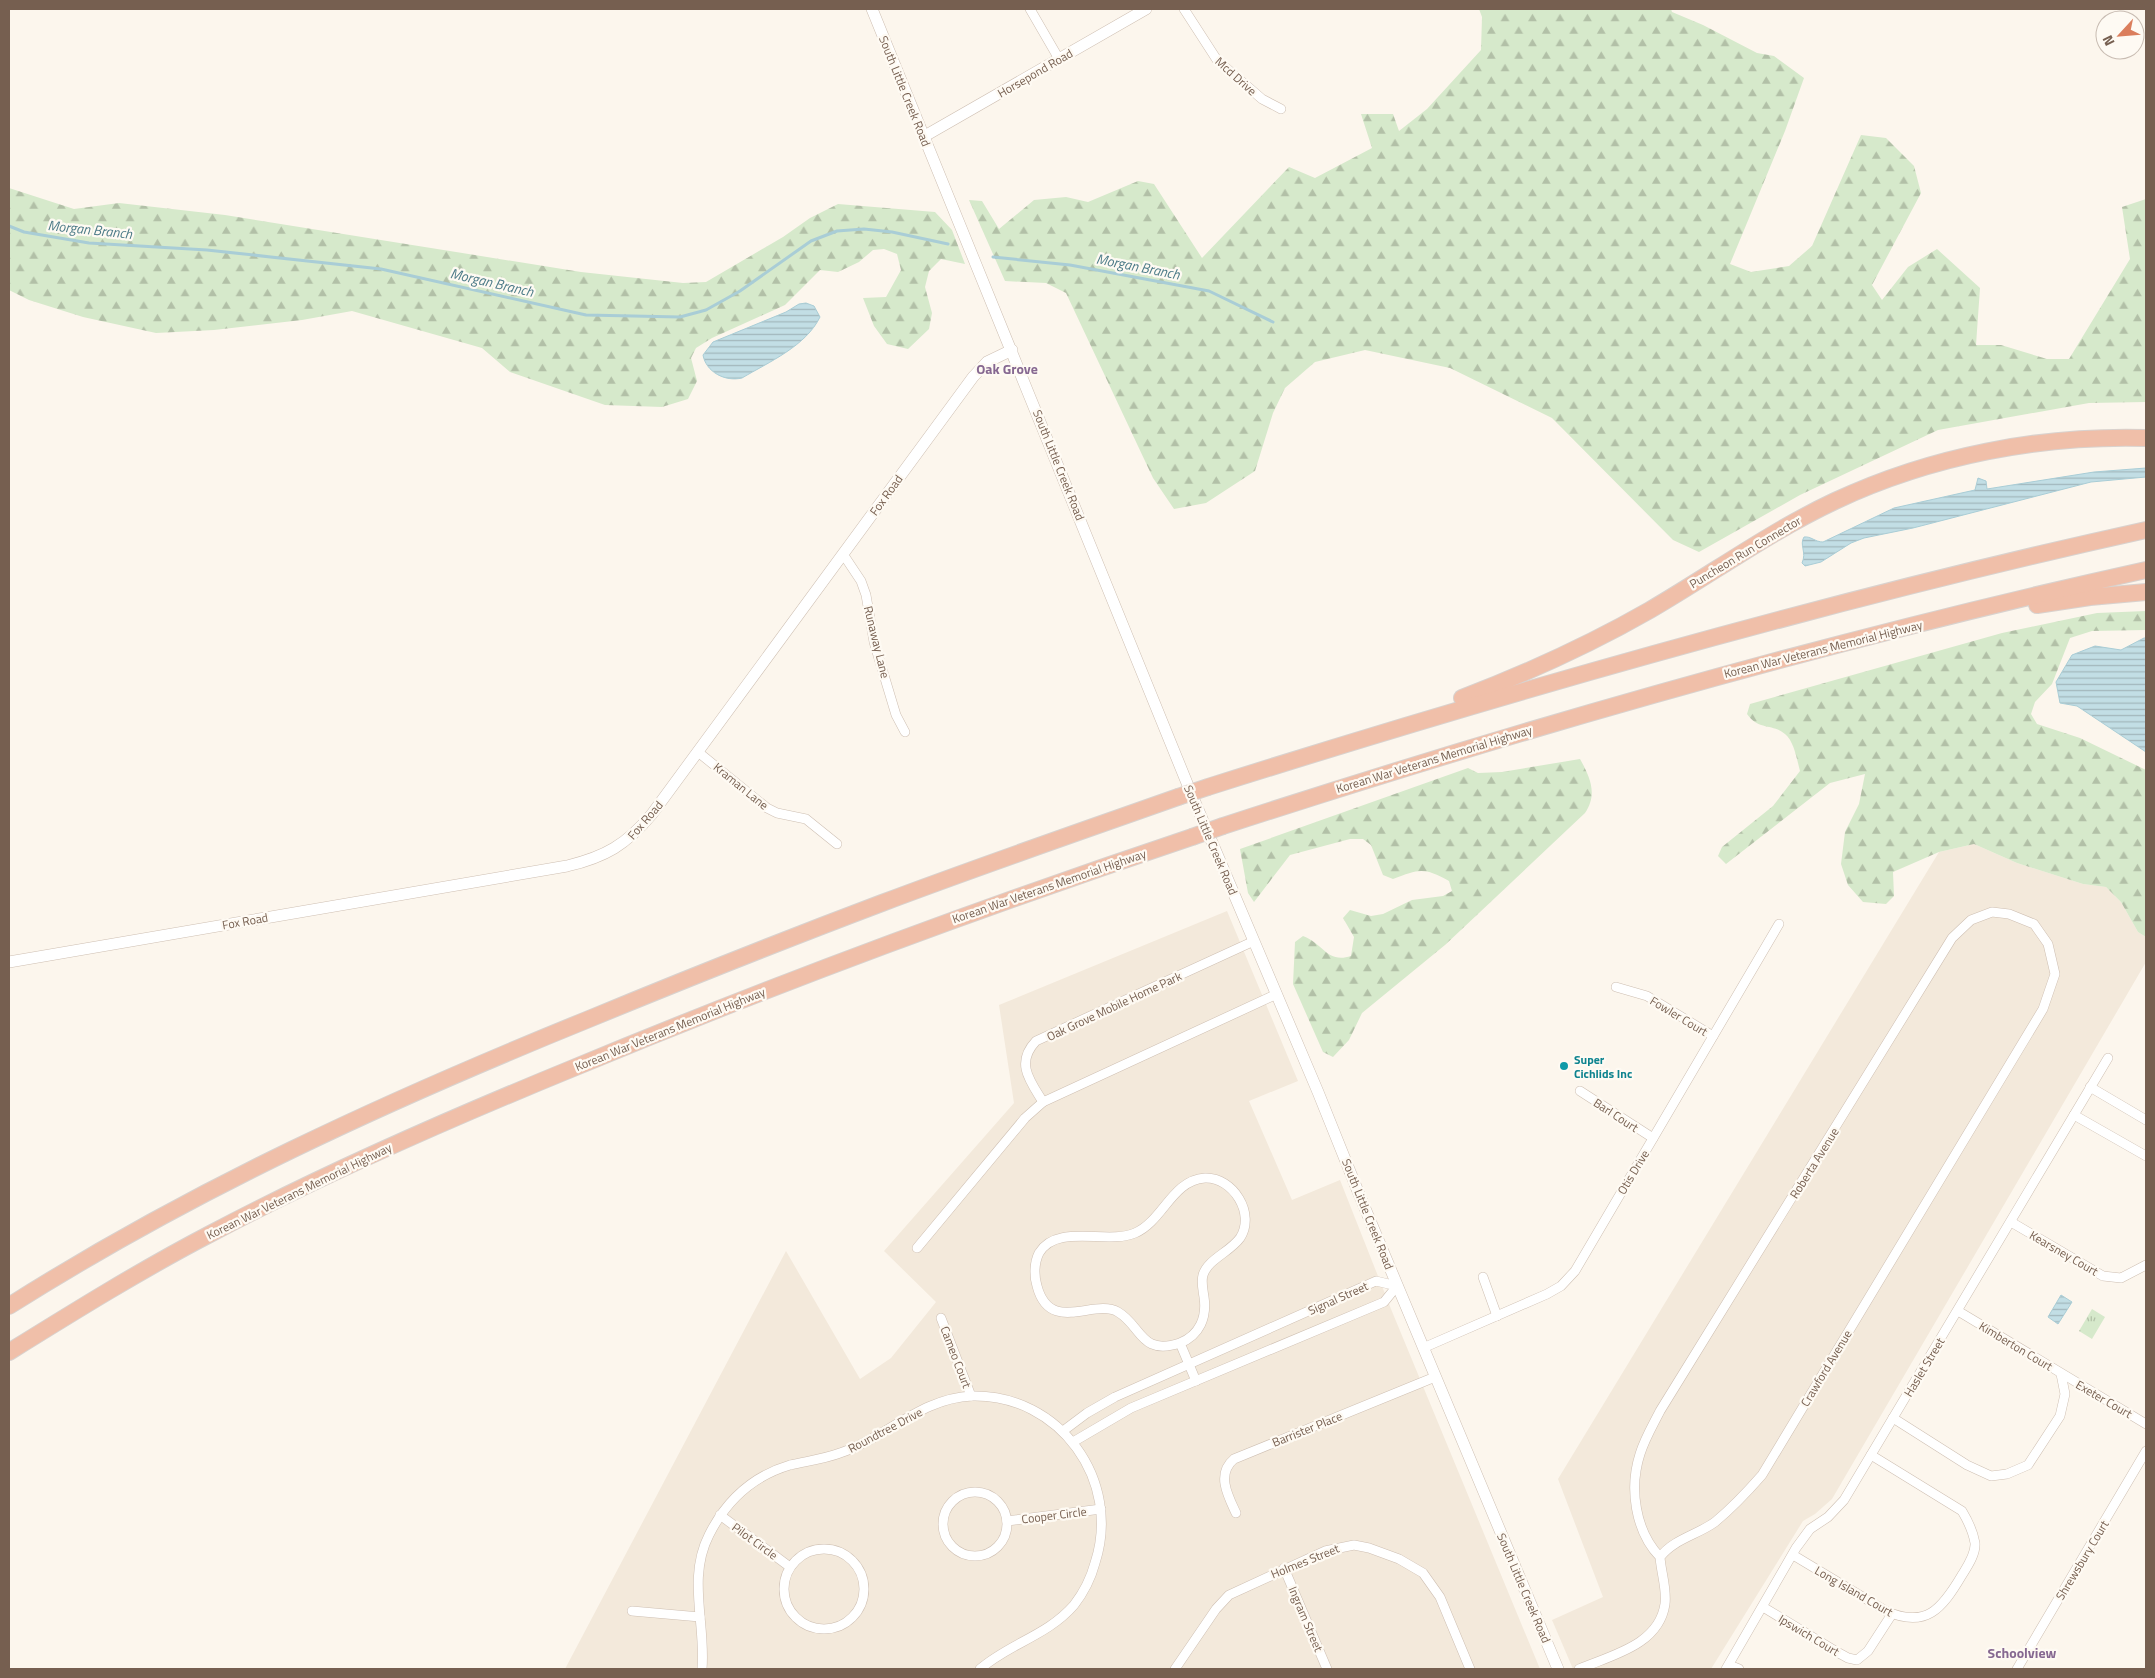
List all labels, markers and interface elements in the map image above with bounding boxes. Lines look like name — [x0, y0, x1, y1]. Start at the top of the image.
north arrow — [2095, 10, 2145, 60]
text: N — [2096, 32, 2119, 50]
street label: South Little Creek Road — [874, 33, 936, 149]
street label: Horsepond Road — [994, 44, 1076, 102]
street label: Mcd Drive — [1211, 52, 1261, 100]
water label: Morgan Branch — [47, 214, 134, 244]
water label: Morgan Branch — [1094, 248, 1183, 285]
water label: Morgan Branch — [448, 262, 537, 302]
district label: Oak Grove — [976, 358, 1038, 379]
street label: South Little Creek Road — [1028, 407, 1090, 523]
street label: Fox Road — [865, 471, 907, 519]
street label: Puncheon Run Connector — [1685, 511, 1805, 593]
street label: Runaway Lane — [859, 604, 895, 680]
street label: Korean War Veterans Memorial Highway — [1722, 615, 1924, 683]
street label: Korean War Veterans Memorial Highway — [1334, 720, 1534, 798]
street label: Kraman Lane — [709, 758, 773, 814]
street label: South Little Creek Road — [1179, 782, 1243, 898]
street label: Fox Road — [623, 796, 667, 844]
street label: Korean War Veterans Memorial Highway — [950, 844, 1149, 928]
street label: Fox Road — [221, 908, 269, 934]
street label: Oak Grove Mobile Home Park — [1043, 966, 1185, 1046]
street label: Korean War Veterans Memorial Highway — [572, 982, 768, 1076]
street label: Fowler Court — [1646, 991, 1712, 1041]
place label: Super Cichlids Inc — [1574, 1050, 1632, 1083]
marker: Super Cichlids Inc — [1558, 1060, 1570, 1072]
street label: Barl Court — [1590, 1093, 1643, 1137]
street label: Roberta Avenue — [1785, 1124, 1843, 1202]
street label: Korean War Veterans Memorial Highway — [203, 1138, 395, 1244]
street label: Otis Drive — [1612, 1146, 1654, 1198]
street label: South Little Creek Road — [1337, 1156, 1399, 1272]
street label: Kearsney Court — [2026, 1226, 2103, 1281]
street label: Signal Street — [1305, 1276, 1372, 1320]
street label: Kimberton Court — [1975, 1316, 2057, 1376]
street label: Cameo Court — [935, 1323, 977, 1392]
street label: Crawford Avenue — [1796, 1326, 1856, 1410]
street label: Haslet Street — [1899, 1333, 1950, 1400]
street label: Exeter Court — [2072, 1375, 2136, 1423]
street label: Roundtree Drive — [844, 1402, 926, 1458]
street label: Barrister Place — [1269, 1406, 1345, 1452]
street label: Cooper Circle — [1020, 1502, 1088, 1528]
street label: Shrewsbury Court — [2051, 1516, 2114, 1604]
street label: Pilot Circle — [728, 1518, 782, 1564]
street label: South Little Creek Road — [1492, 1530, 1556, 1646]
street label: Holmes Street — [1268, 1538, 1343, 1583]
street label: Long Island Court — [1811, 1561, 1897, 1621]
street label: Ingram Street — [1284, 1583, 1329, 1655]
street label: Ipswich Court — [1775, 1609, 1844, 1661]
district label: Schoolview — [1988, 1642, 2057, 1663]

